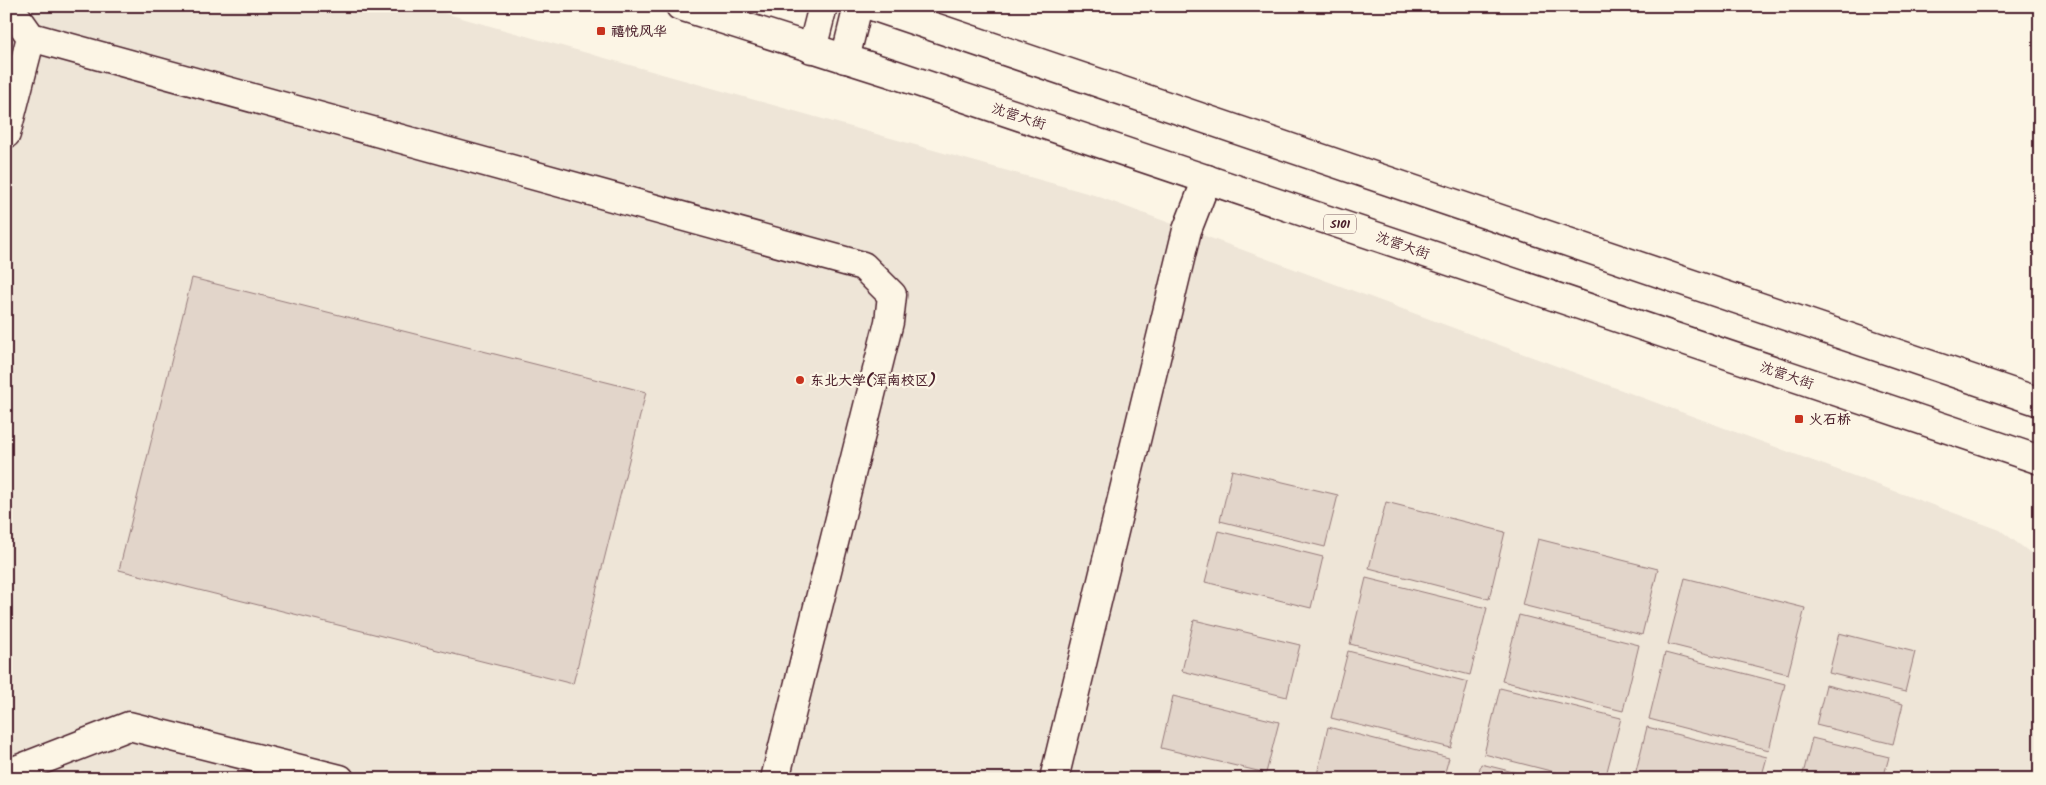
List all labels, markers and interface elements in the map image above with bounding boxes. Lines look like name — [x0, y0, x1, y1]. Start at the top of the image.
place label: 禧悦风华 — [611, 21, 667, 43]
marker: 禧悦风华 — [595, 25, 607, 37]
street label: 沈营大街 — [989, 98, 1049, 136]
road number: S101 — [1324, 214, 1356, 233]
street label: 沈营大街 — [1373, 226, 1433, 265]
street label: 沈营大街 — [1757, 356, 1817, 395]
place label: 东北大学(浑南校区) — [810, 370, 936, 392]
marker: 东北大学(浑南校区) — [794, 374, 806, 386]
place label: 火石桥 — [1809, 409, 1851, 431]
marker: 火石桥 — [1793, 413, 1805, 425]

